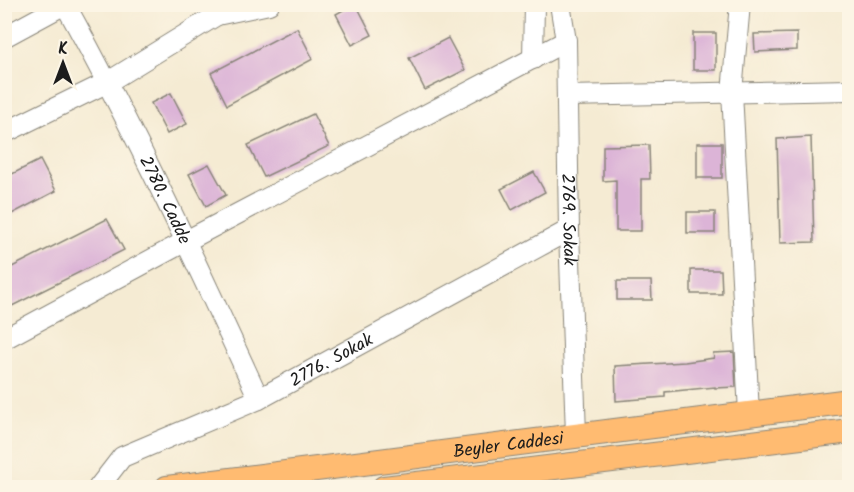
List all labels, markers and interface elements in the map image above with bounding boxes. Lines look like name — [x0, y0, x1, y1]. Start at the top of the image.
north arrow — [33, 33, 93, 93]
text: K — [58, 37, 68, 62]
street label: 2780. Cadde — [130, 151, 198, 250]
street label: 2769. Sokak — [552, 173, 583, 267]
street label: 2776. Sokak — [285, 326, 379, 396]
street label: Beyler Caddesi — [452, 425, 566, 467]

